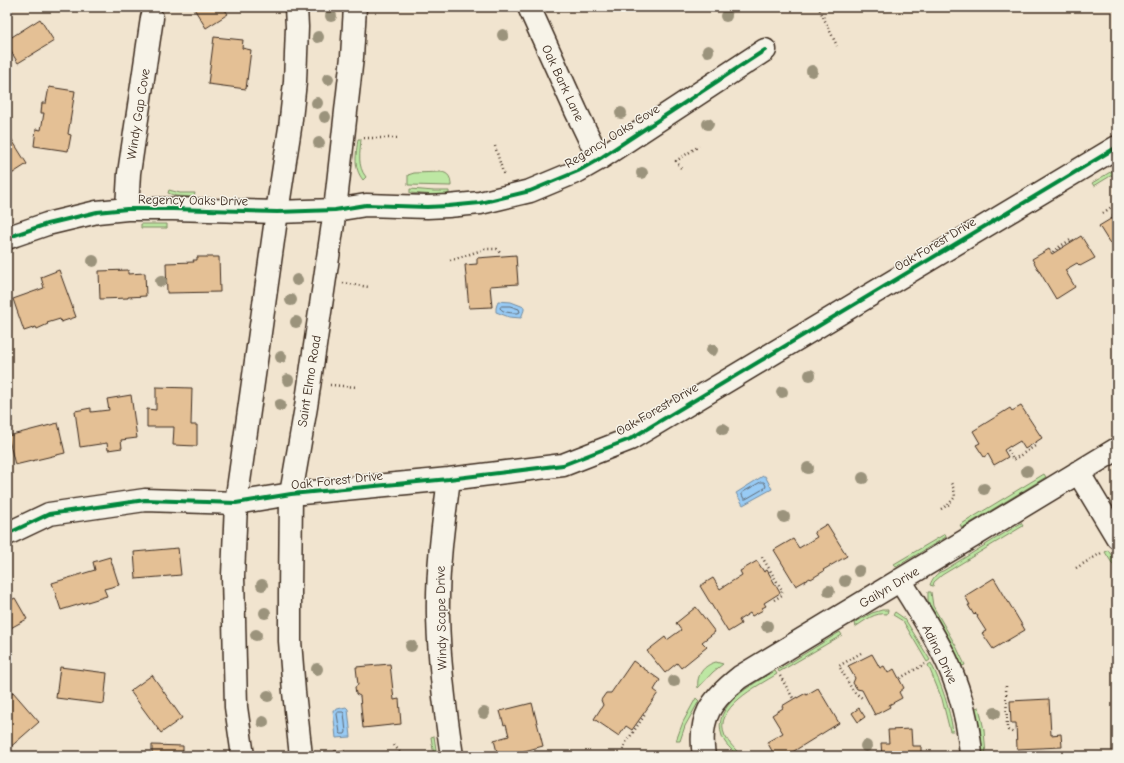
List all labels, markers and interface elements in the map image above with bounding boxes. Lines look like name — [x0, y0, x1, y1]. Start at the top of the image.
street label: Oak Bark Lane — [539, 42, 588, 124]
street label: Windy Gap Cove — [123, 67, 153, 161]
street label: Regency Oaks Cove — [562, 101, 662, 171]
street label: Regency Oaks Drive — [138, 192, 249, 208]
street label: Oak Forest Drive — [892, 214, 979, 274]
street label: Saint Elmo Road — [294, 334, 324, 428]
street label: Oak Forest Drive — [613, 379, 701, 439]
street label: Oak Forest Drive — [290, 468, 384, 492]
street label: Gailyn Drive — [856, 563, 922, 611]
street label: Windy Scape Drive — [433, 565, 449, 670]
street label: Adina Drive — [919, 622, 961, 686]

